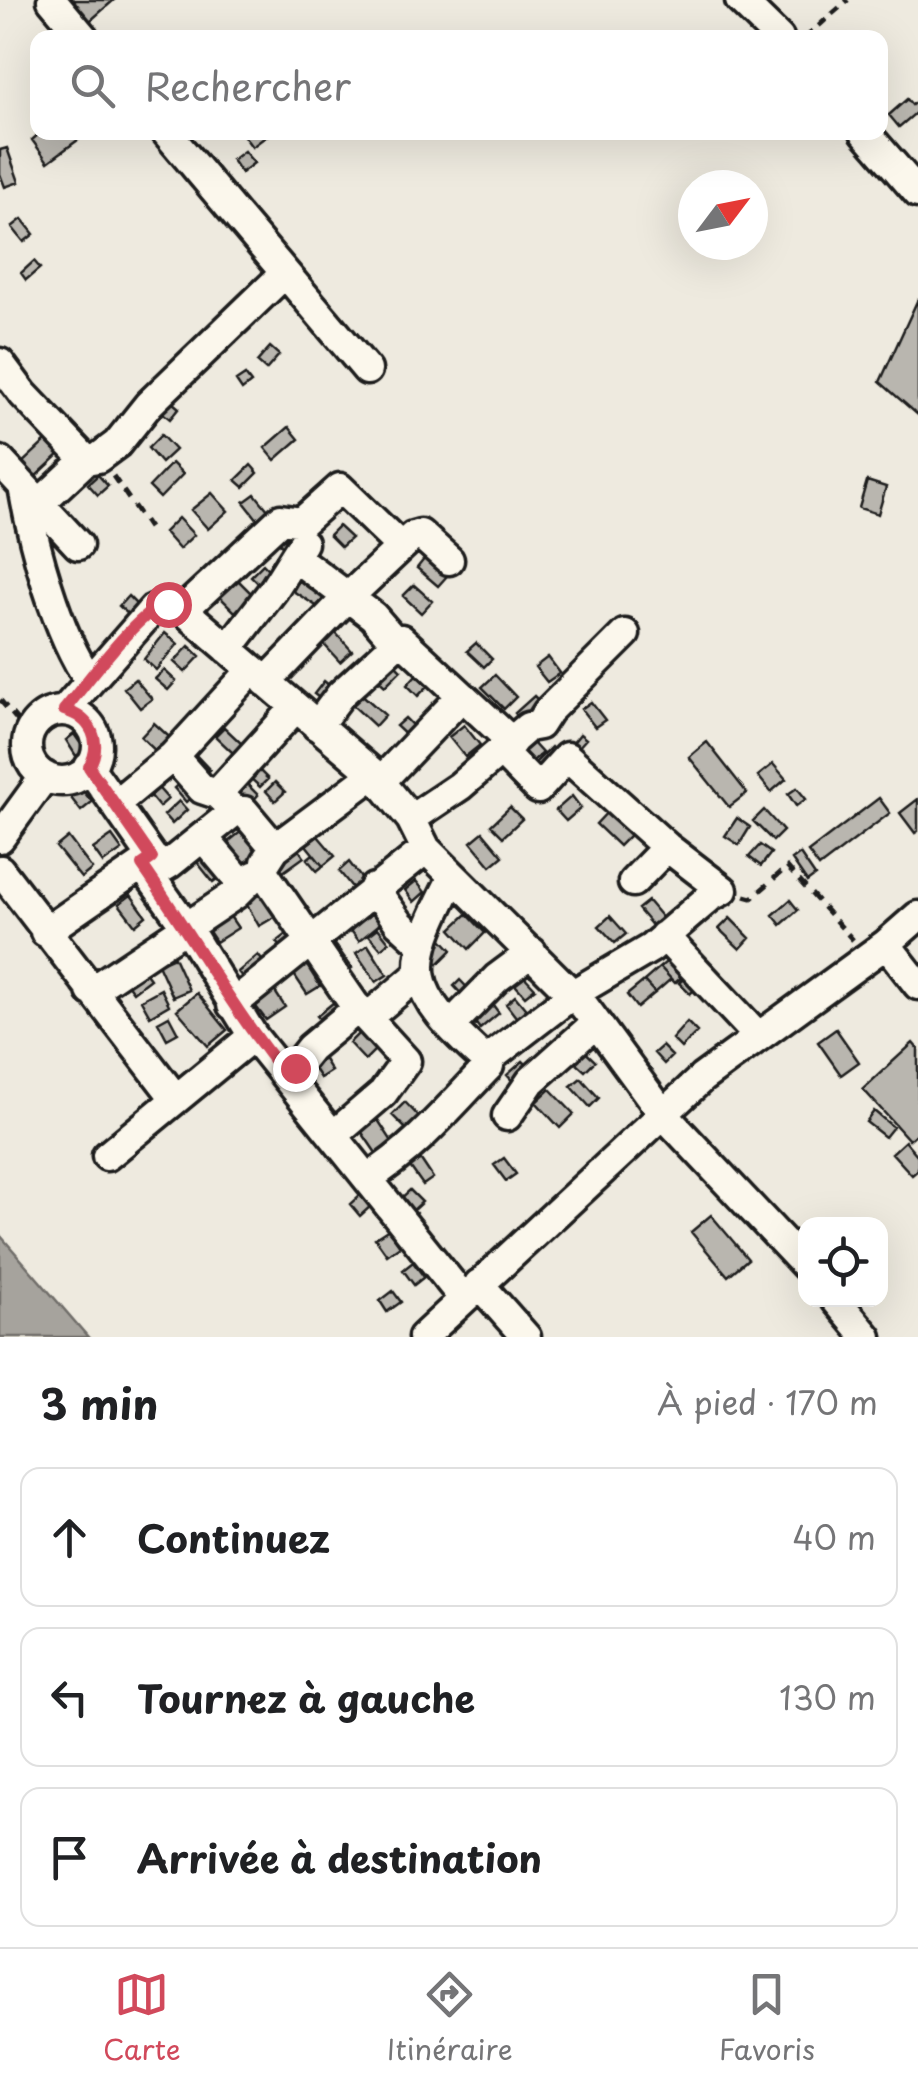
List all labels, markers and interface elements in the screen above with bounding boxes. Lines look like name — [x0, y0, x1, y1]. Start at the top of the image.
search box — [30, 30, 888, 140]
text: Rechercher — [145, 57, 351, 114]
icon: search — [65, 58, 120, 113]
north arrow — [678, 170, 768, 260]
route start — [146, 582, 192, 628]
route end — [273, 1046, 319, 1092]
map controls — [798, 1217, 888, 1307]
button: locate — [798, 1217, 888, 1307]
text: 3 min — [40, 1371, 158, 1434]
text: À pied · 170 m — [657, 1378, 878, 1426]
text: Continuez — [137, 1509, 330, 1566]
icon: ahead — [42, 1510, 97, 1565]
text: 40 m — [792, 1513, 876, 1561]
text: Tournez à gauche — [137, 1669, 475, 1726]
icon: left — [42, 1670, 97, 1725]
text: 130 m — [779, 1673, 876, 1721]
text: Arrivée à destination — [137, 1829, 542, 1886]
icon: arrive — [42, 1830, 97, 1885]
tab: Carte — [103, 1967, 181, 2070]
tab: Itinéraire — [387, 1967, 513, 2070]
tab: Favoris — [719, 1967, 815, 2070]

